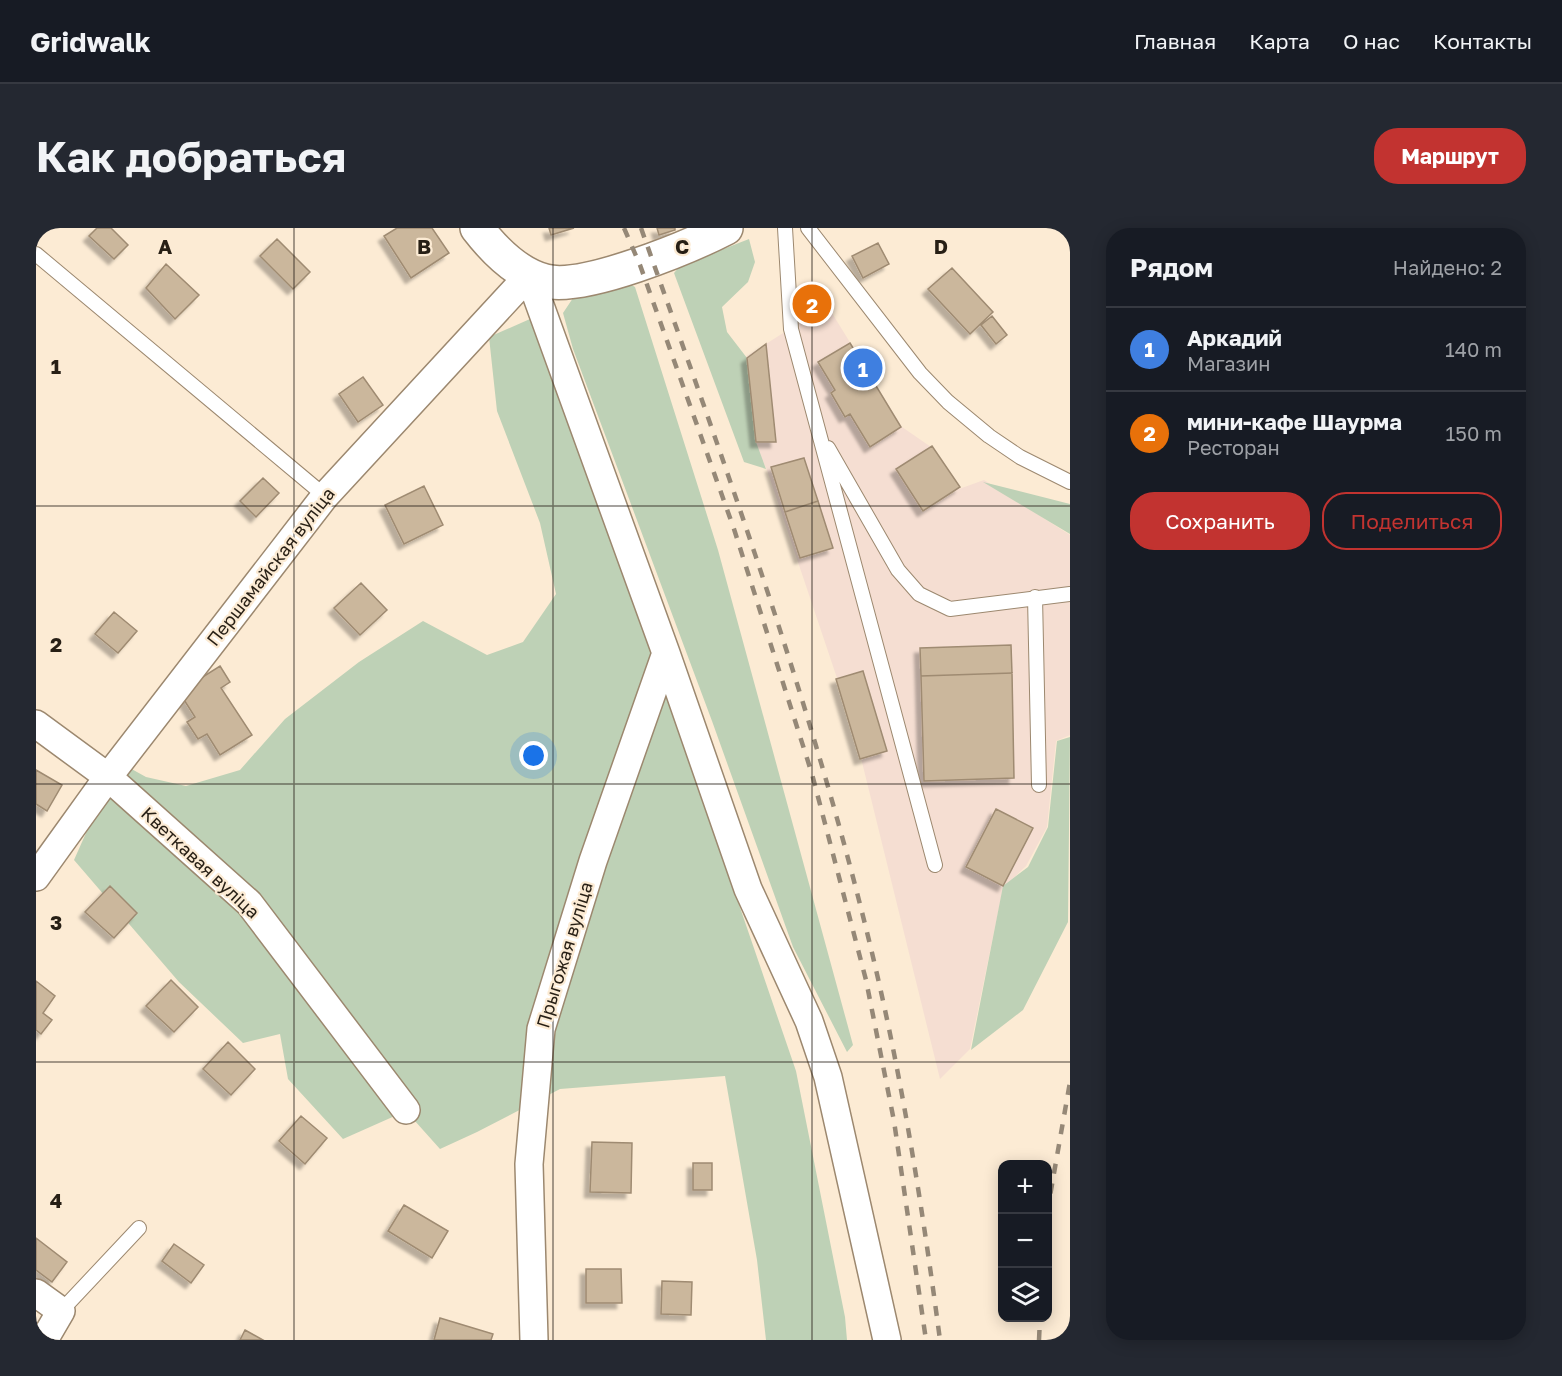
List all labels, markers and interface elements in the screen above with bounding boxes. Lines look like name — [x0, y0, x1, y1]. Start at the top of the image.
text: Gridwalk — [30, 25, 151, 58]
text: Главная — [1134, 28, 1216, 54]
text: Карта — [1249, 28, 1310, 54]
text: О нас — [1343, 28, 1400, 54]
text: Контакты — [1433, 28, 1532, 54]
button: Маршрут — [1374, 128, 1526, 184]
text: Как добраться — [36, 131, 346, 181]
text: A — [158, 234, 172, 258]
text: B — [417, 234, 431, 258]
text: C — [675, 234, 689, 258]
text: D — [934, 234, 948, 258]
text: Рядом — [1130, 252, 1213, 283]
text: Найдено: 2 — [1393, 255, 1502, 279]
pin: 2 — [792, 282, 832, 326]
text: Аркадий — [1187, 324, 1282, 351]
text: 1 — [1144, 337, 1155, 361]
text: 140 m — [1445, 337, 1502, 361]
pin: 1 — [844, 346, 882, 390]
text: Магазин — [1187, 351, 1271, 375]
text: 1 — [51, 354, 61, 378]
text: мини-кафе Шаурма — [1187, 408, 1402, 435]
text: 2 — [1143, 421, 1156, 445]
text: 150 m — [1446, 421, 1502, 445]
text: Ресторан — [1187, 435, 1280, 459]
street label: Першамайская вуліца — [201, 483, 339, 650]
button: Сохранить — [1130, 492, 1310, 550]
button: Поделиться — [1322, 492, 1502, 550]
text: 2 — [50, 632, 62, 656]
your location — [519, 741, 548, 770]
street label: Кветкавая вуліца — [137, 802, 264, 923]
street label: Прыгожая вуліца — [531, 879, 597, 1031]
text: 3 — [50, 910, 62, 934]
map controls — [998, 1160, 1052, 1322]
button: + — [998, 1160, 1052, 1214]
text: 4 — [50, 1188, 62, 1212]
button: − — [998, 1214, 1052, 1268]
button: layers — [998, 1268, 1052, 1322]

